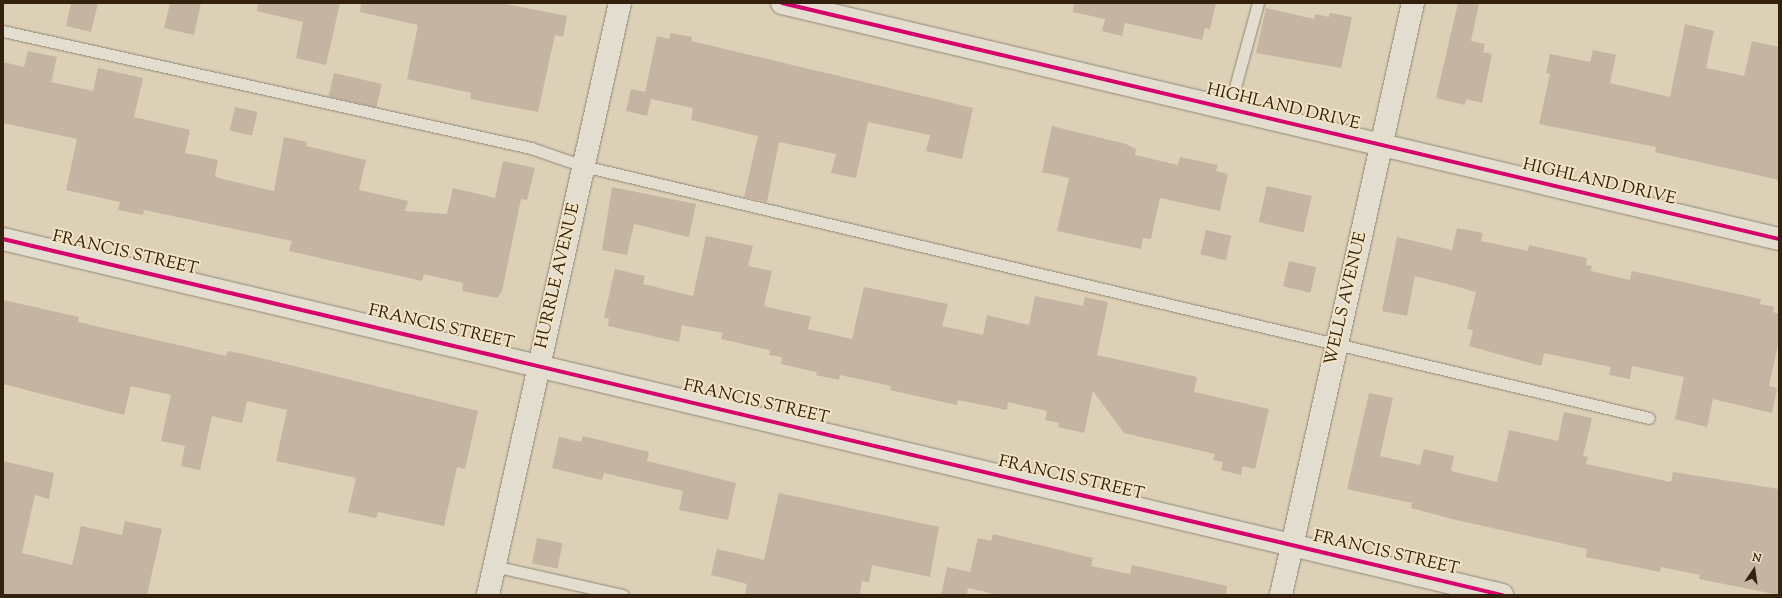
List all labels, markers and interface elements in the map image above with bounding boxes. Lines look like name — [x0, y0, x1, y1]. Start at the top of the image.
street label: HIGHLAND DRIVE — [1205, 80, 1361, 136]
street label: HIGHLAND DRIVE — [1521, 155, 1677, 211]
street label: HURRLE AVENUE — [532, 201, 586, 351]
street label: FRANCIS STREET — [50, 227, 200, 281]
street label: WELLS AVENUE — [1322, 230, 1372, 368]
street label: FRANCIS STREET — [366, 301, 516, 355]
street label: FRANCIS STREET — [681, 376, 831, 430]
street label: FRANCIS STREET — [996, 452, 1146, 506]
street label: FRANCIS STREET — [1311, 527, 1461, 581]
north arrow — [1734, 550, 1774, 590]
text: N — [1751, 550, 1763, 567]

